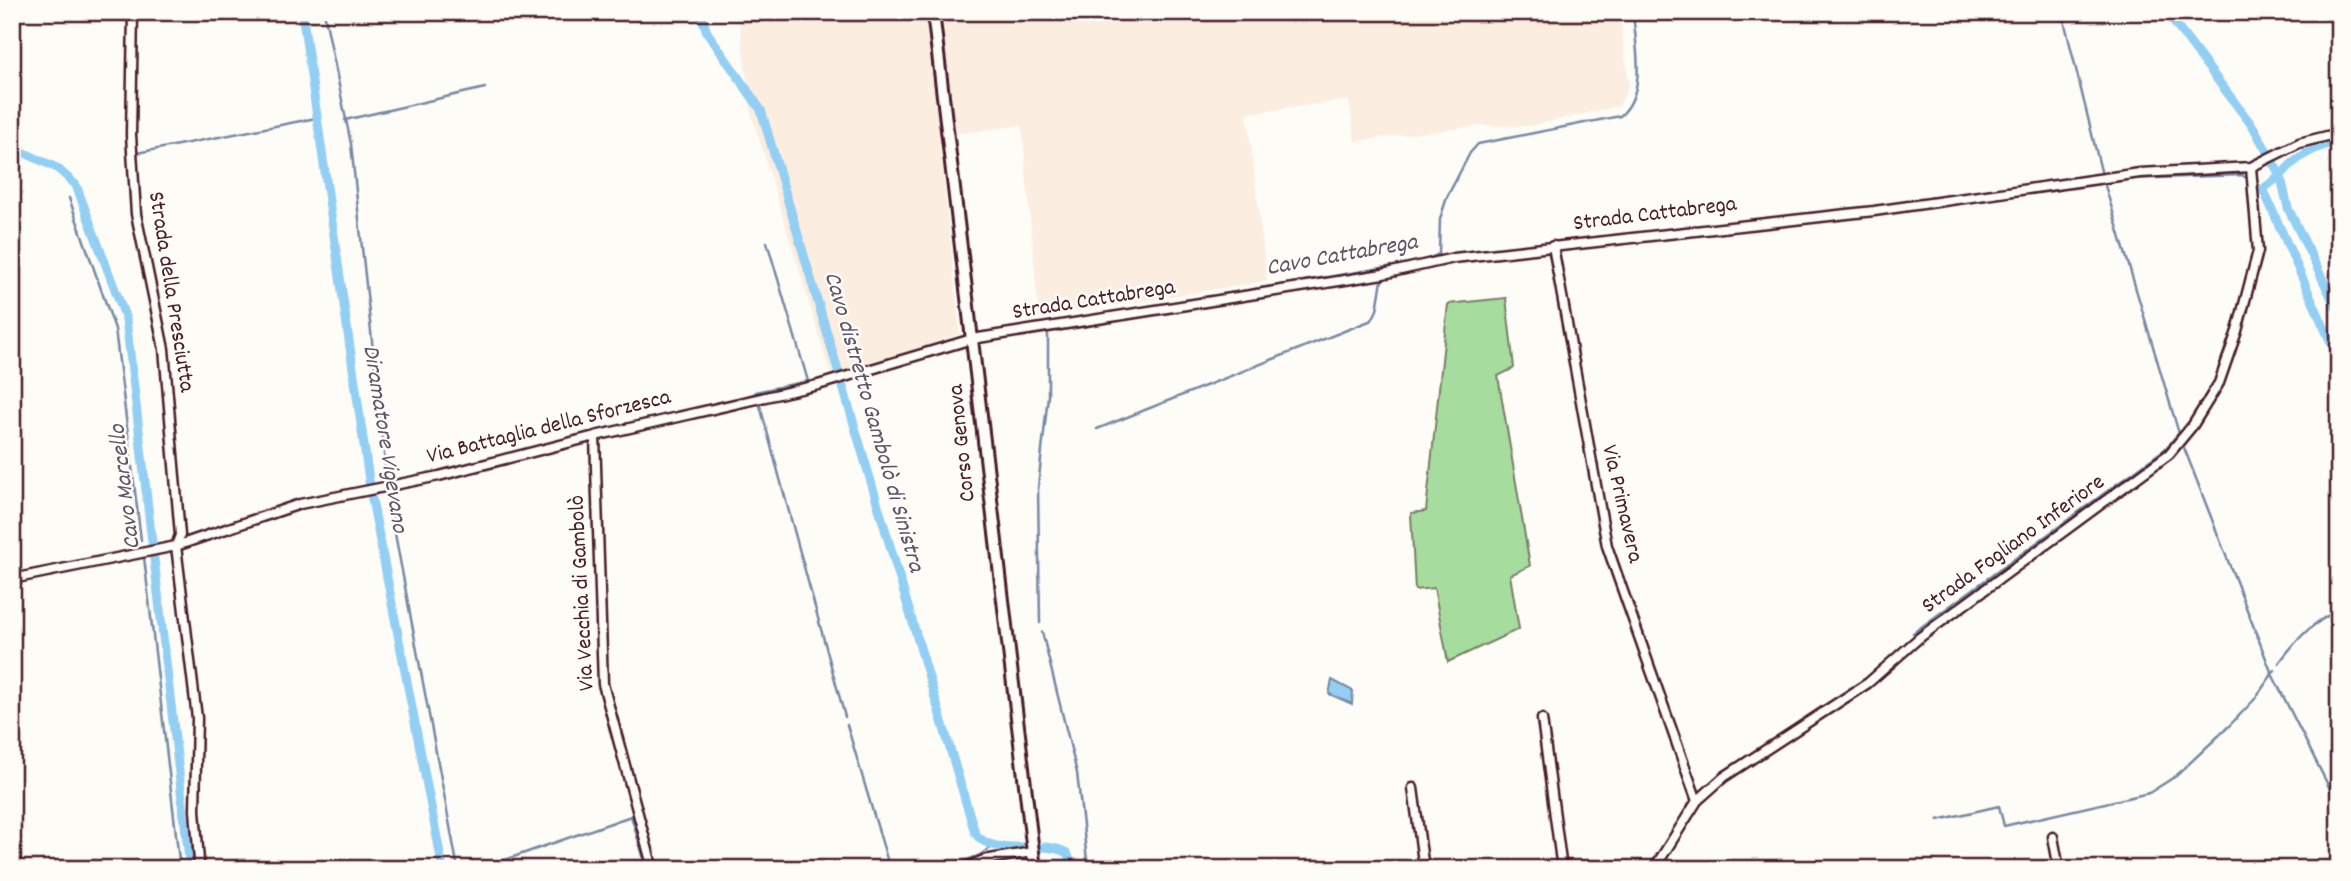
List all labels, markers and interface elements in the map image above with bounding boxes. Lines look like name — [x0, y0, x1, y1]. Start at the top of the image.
street label: Strada Cattabrega — [1572, 188, 1740, 241]
street label: Strada della Presciutta — [138, 189, 202, 396]
water label: Cavo Cattabrega — [1264, 226, 1422, 286]
water label: Cavo distretto Gambolò di Sinistra — [814, 268, 933, 578]
street label: Strada Cattabrega — [1010, 272, 1179, 330]
water label: Diramatore Vigevano — [352, 343, 416, 536]
street label: Via Battaglia della Sforzesca — [424, 381, 675, 474]
street label: Corso Genova — [940, 381, 986, 504]
water label: Cavo Marcello — [101, 421, 151, 552]
street label: Via Primavera — [1591, 442, 1651, 567]
street label: Strada Fogliano Inferiore — [1915, 467, 2113, 623]
street label: Via Vecchia di Gambolò — [561, 494, 605, 692]

